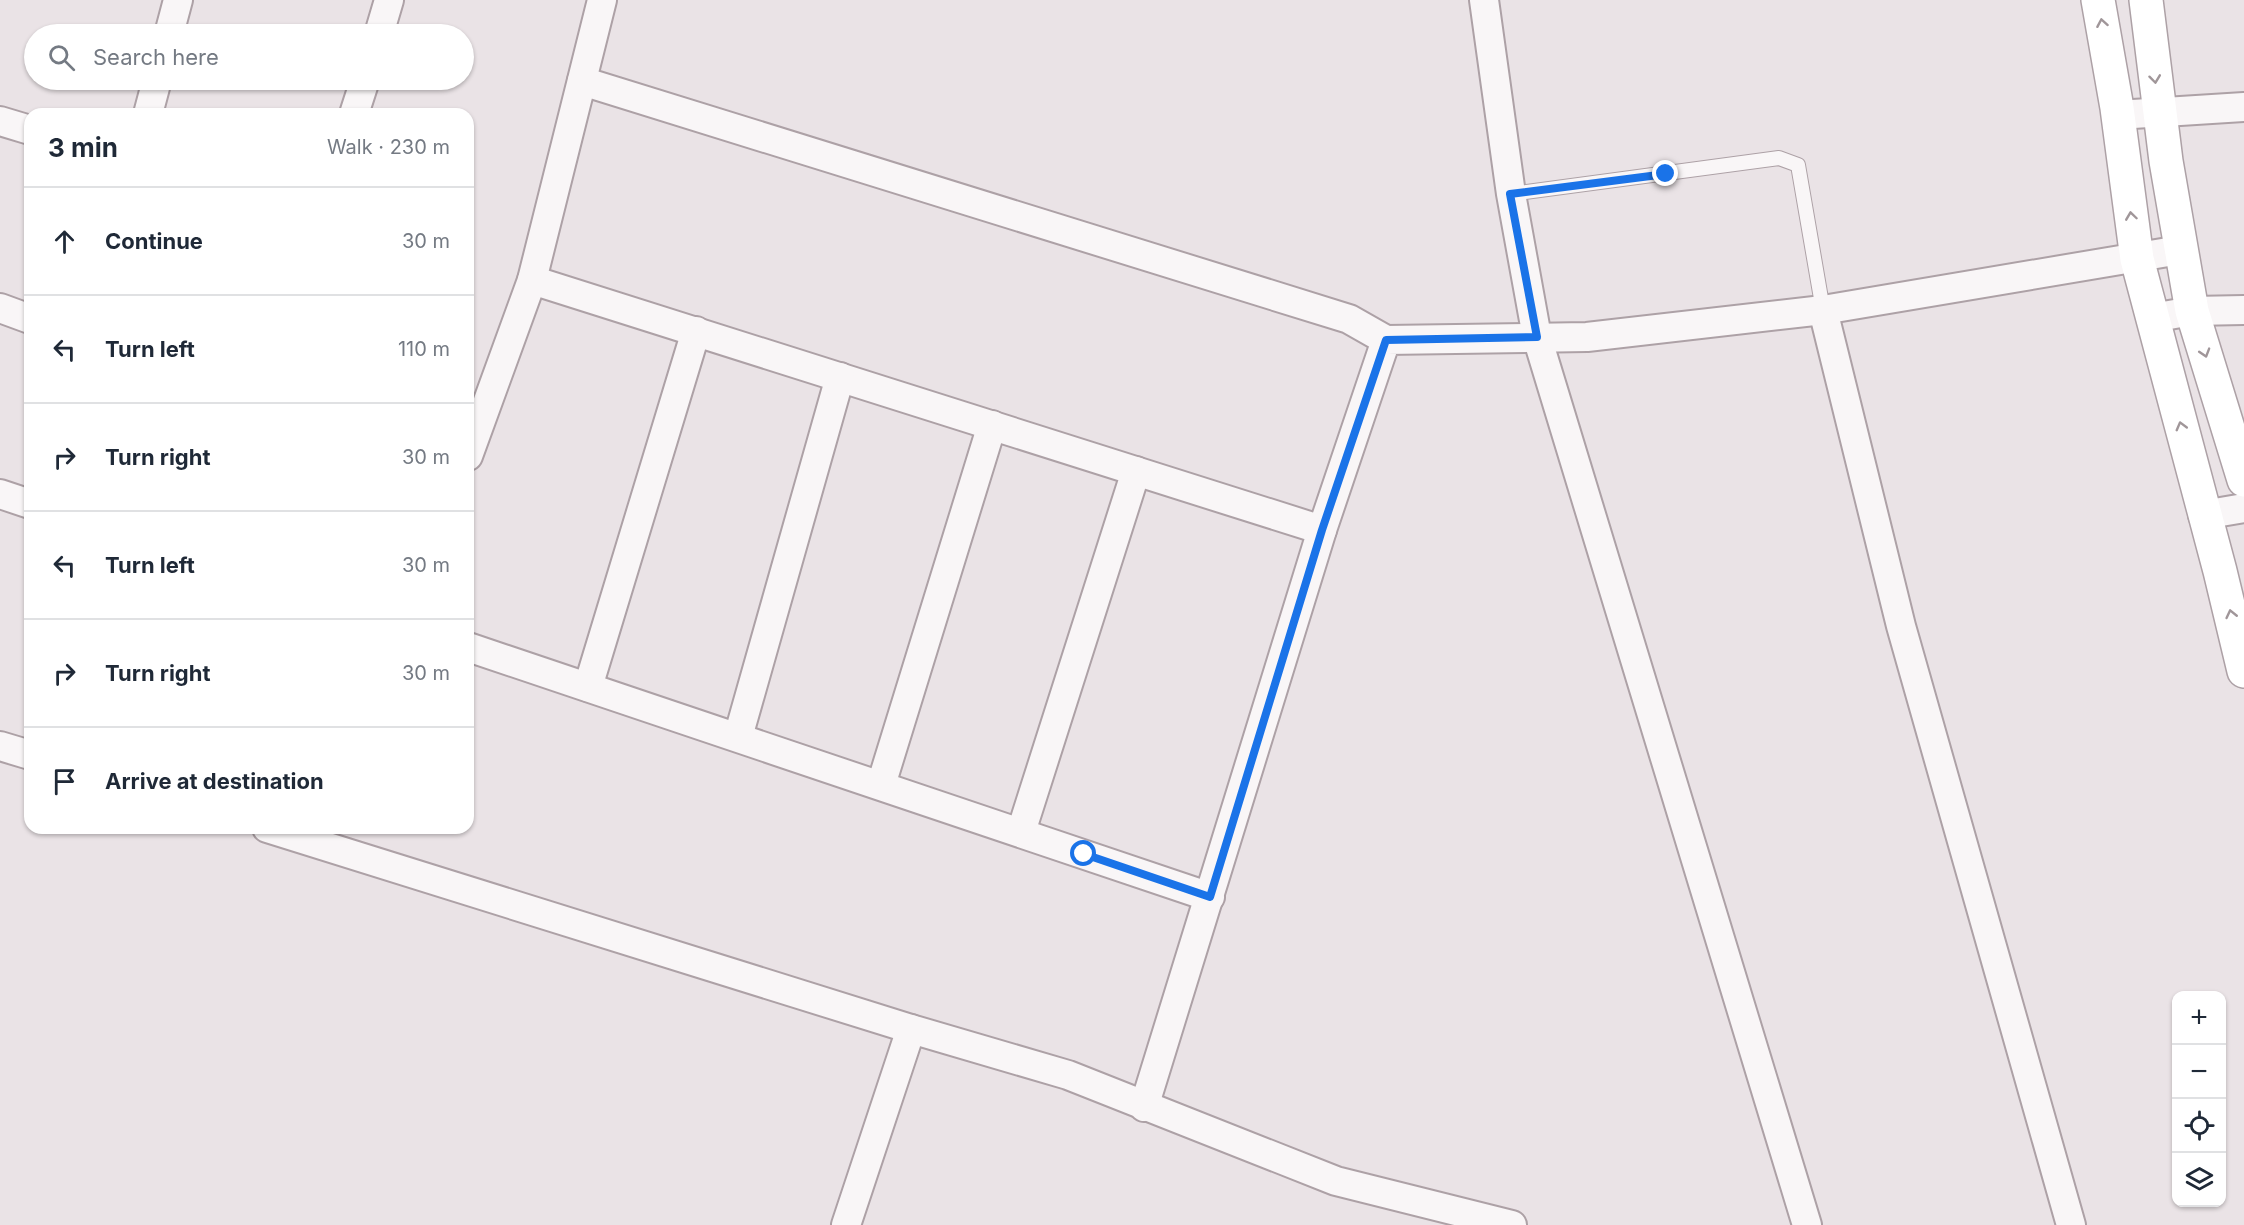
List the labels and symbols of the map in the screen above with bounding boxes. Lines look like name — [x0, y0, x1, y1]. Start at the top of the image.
one-way arrow — [2096, 18, 2109, 28]
one-way arrow — [2149, 74, 2161, 83]
route end — [1652, 160, 1678, 186]
one-way arrow — [2126, 211, 2138, 220]
one-way arrow — [2198, 347, 2210, 358]
one-way arrow — [2176, 421, 2188, 431]
one-way arrow — [2225, 609, 2238, 619]
route start — [1070, 840, 1096, 866]

